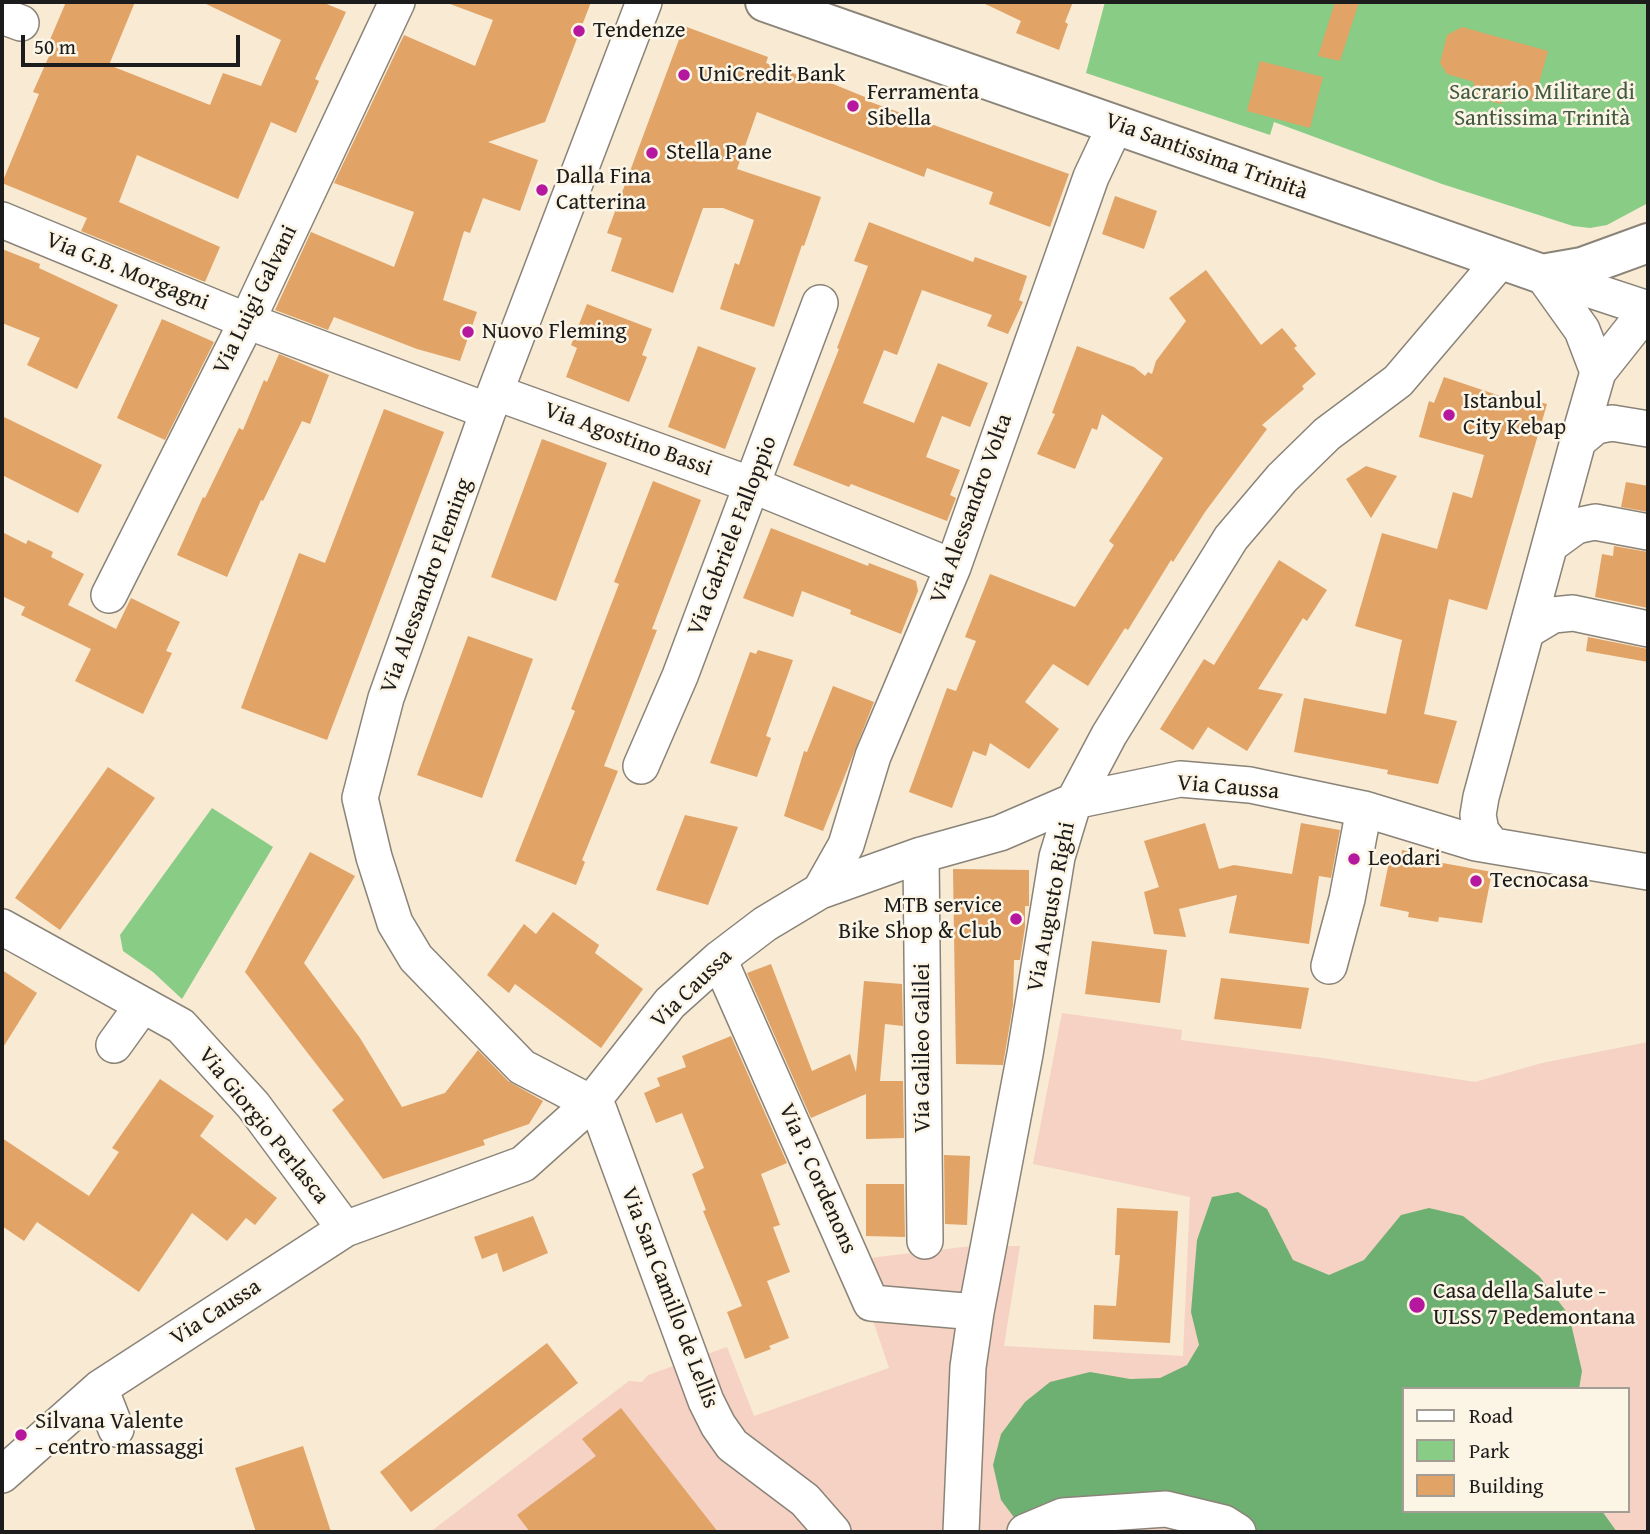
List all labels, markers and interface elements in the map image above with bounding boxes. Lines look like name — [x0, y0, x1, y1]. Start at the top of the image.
place label: Tendenze — [593, 17, 686, 45]
scale bar — [24, 21, 243, 65]
marker: Tendenze — [571, 23, 587, 39]
text: 50 m — [34, 31, 76, 62]
place label: UniCredit Bank — [698, 61, 845, 89]
marker: UniCredit Bank — [676, 67, 692, 83]
place label: Ferramenta Sibella — [867, 79, 979, 133]
park label: Sacrario Militare di Santissima Trinità — [1449, 79, 1635, 133]
marker: Ferramenta Sibella — [845, 98, 861, 114]
street label: Via Santissima Trinità — [1101, 107, 1311, 207]
place label: Stella Pane — [666, 139, 772, 167]
marker: Stella Pane — [644, 145, 660, 161]
place label: Dalla Fina Catterina — [556, 163, 651, 217]
marker: Dalla Fina Catterina — [534, 182, 550, 198]
street label: Via Luigi Galvani — [208, 221, 304, 379]
street label: Via G.B. Morgagni — [41, 227, 213, 317]
place label: Nuovo Fleming — [482, 318, 627, 346]
marker: Nuovo Fleming — [460, 324, 476, 340]
place label: Istanbul City Kebap — [1463, 388, 1566, 442]
street label: Via Agostino Bassi — [540, 397, 716, 483]
marker: Istanbul City Kebap — [1441, 407, 1457, 423]
street label: Via Alessandro Volta — [925, 410, 1019, 608]
street label: Via Gabriele Falloppio — [682, 432, 784, 640]
street label: Via Alessandro Fleming — [375, 475, 479, 697]
street label: Via Caussa — [1176, 770, 1280, 806]
street label: Via Augusto Righi — [1022, 820, 1082, 994]
place label: Leodari — [1368, 845, 1441, 873]
marker: Leodari — [1346, 851, 1362, 867]
place label: Tecnocasa — [1490, 867, 1589, 895]
marker: Tecnocasa — [1468, 873, 1484, 889]
place label: MTB service Bike Shop & Club — [838, 892, 1002, 946]
marker: MTB service Bike Shop & Club — [1008, 911, 1024, 927]
street label: Via Caussa — [646, 944, 738, 1034]
street label: Via Galileo Galilei — [909, 963, 937, 1133]
street label: Via Giorgio Perlasca — [191, 1042, 335, 1210]
street label: Via P. Cordenons — [772, 1100, 862, 1258]
street label: Via San Camillo de Lellis — [614, 1184, 724, 1412]
street label: Via Caussa — [166, 1274, 266, 1352]
place label: Casa della Salute - ULSS 7 Pedemontana — [1433, 1278, 1635, 1332]
marker: Casa della Salute - ULSS 7 Pedemontana — [1407, 1295, 1427, 1315]
legend — [1402, 1387, 1629, 1513]
text: Road — [1469, 1400, 1513, 1431]
place label: Silvana Valente - centro massaggi — [35, 1408, 204, 1462]
marker: Silvana Valente - centro massaggi — [13, 1427, 29, 1443]
text: Park — [1469, 1435, 1510, 1466]
text: Building — [1469, 1470, 1543, 1501]

